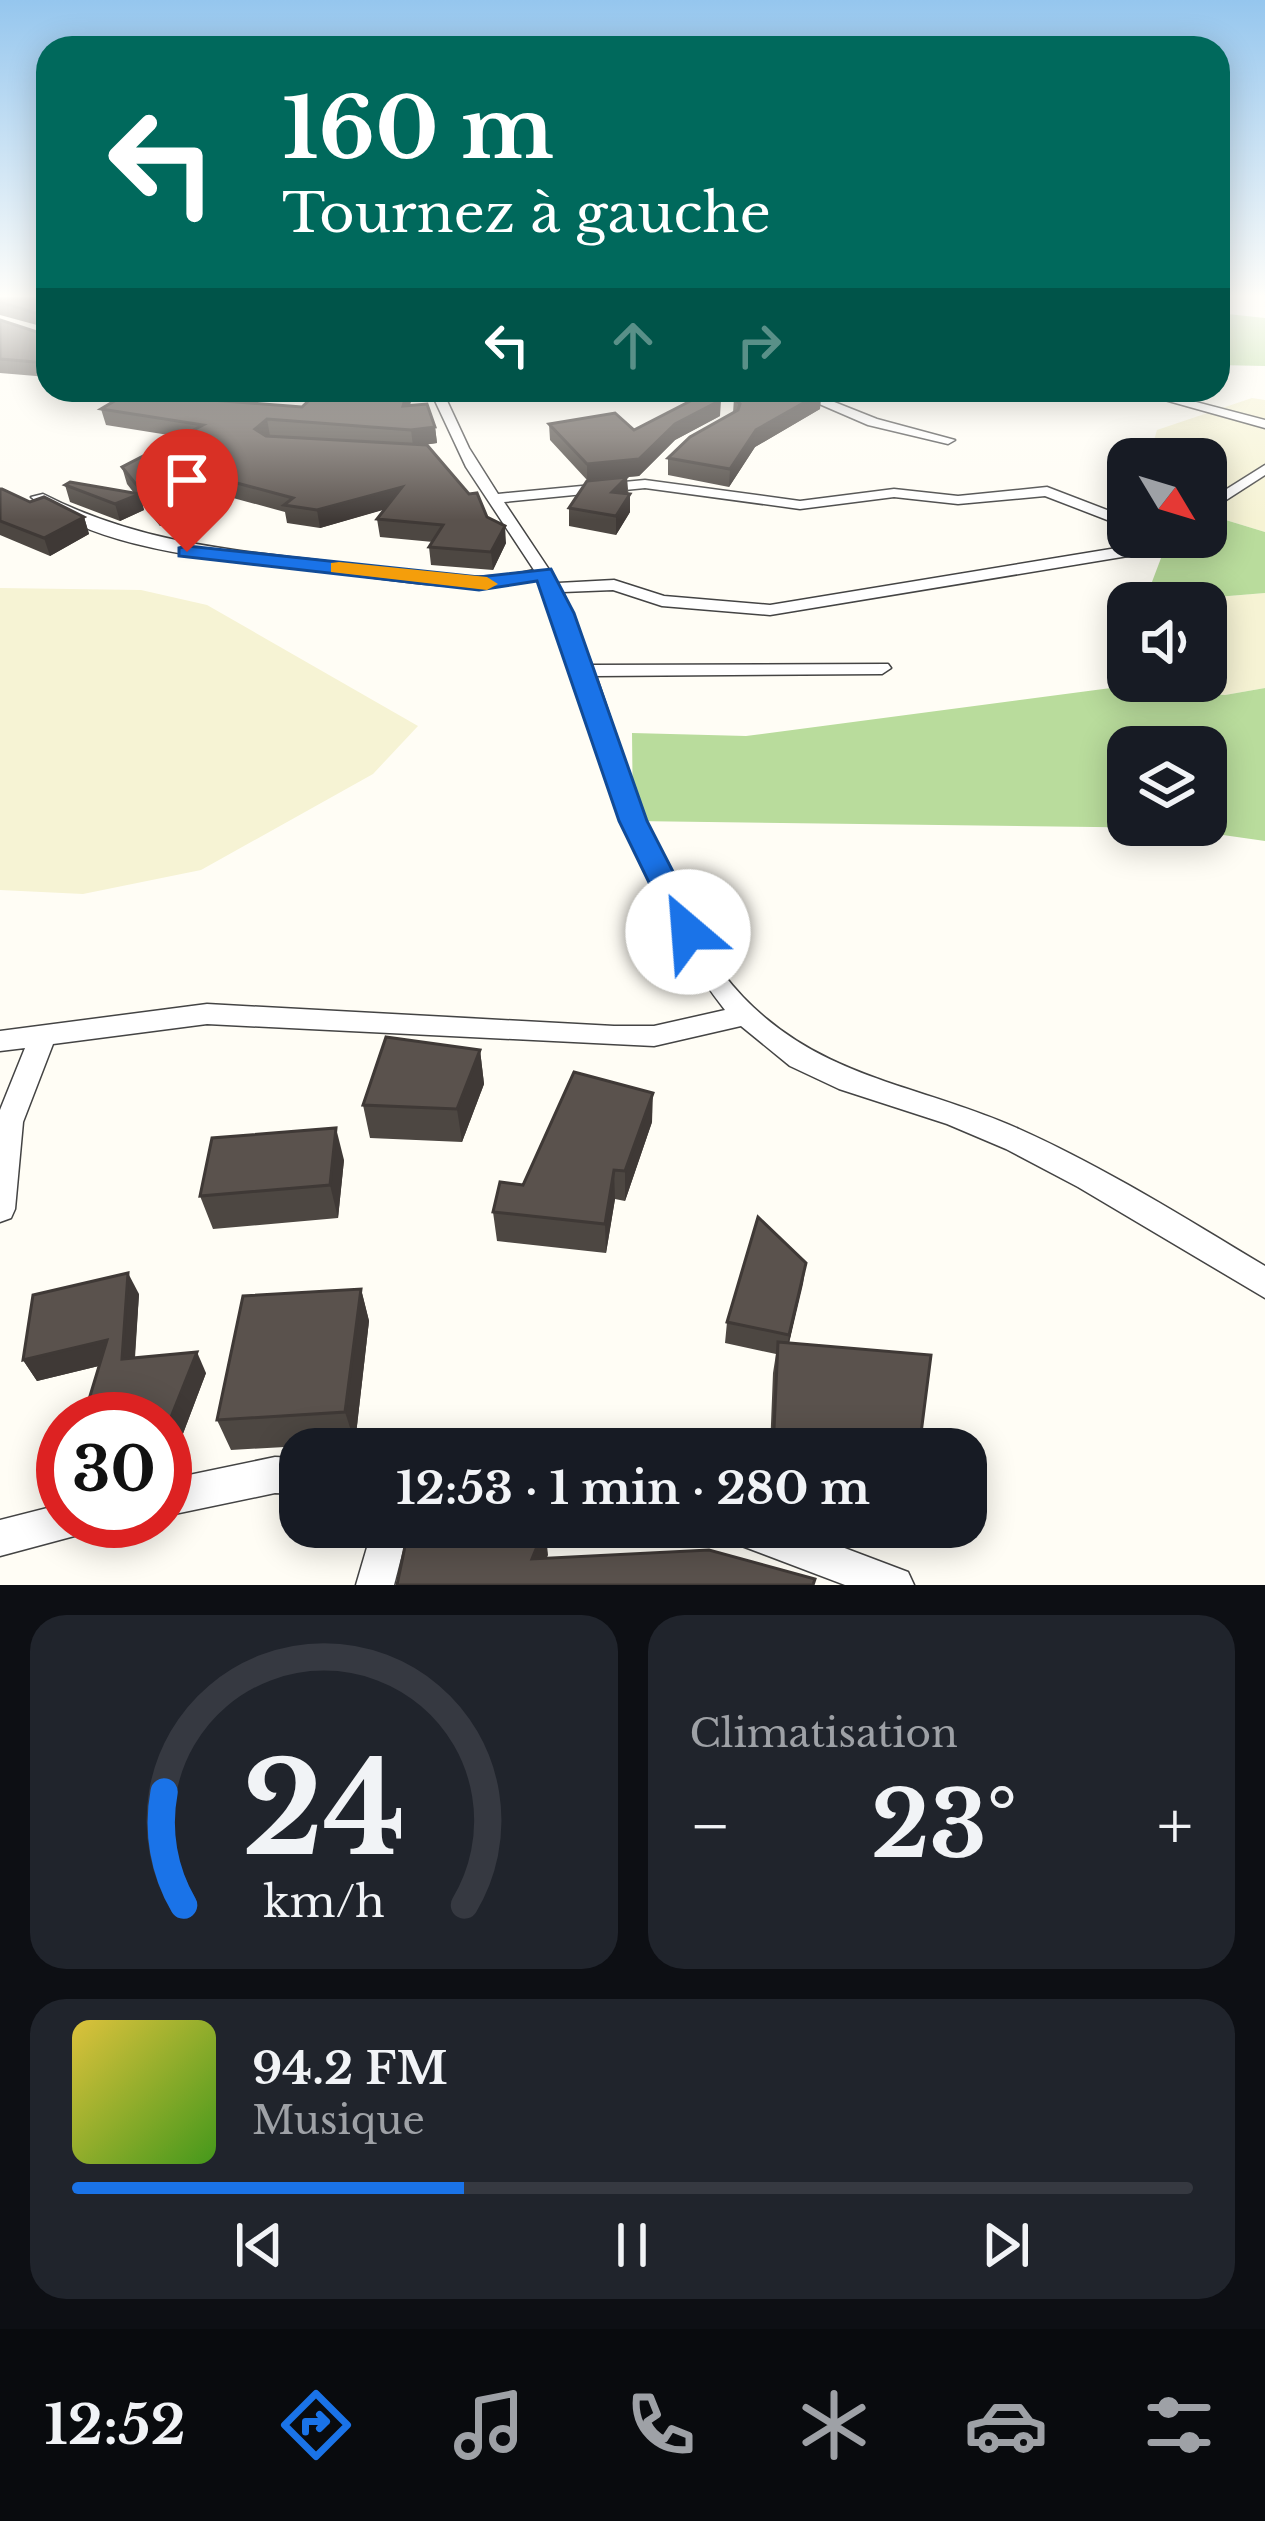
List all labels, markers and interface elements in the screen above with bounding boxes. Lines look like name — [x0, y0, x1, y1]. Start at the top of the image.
text: 160 m — [282, 77, 554, 181]
icon: left — [84, 84, 240, 240]
text: Tournez à gauche — [282, 180, 771, 247]
icon: left — [474, 312, 540, 378]
icon: ahead — [600, 312, 666, 378]
icon: right — [726, 312, 792, 378]
pin — [136, 429, 238, 552]
north arrow — [1107, 438, 1227, 558]
map controls — [1107, 438, 1227, 846]
icon: arrive — [154, 447, 220, 513]
button: sound — [1107, 582, 1227, 702]
button: layers — [1107, 726, 1227, 846]
position arrow — [625, 869, 751, 995]
speed limit sign: 30 — [36, 1392, 192, 1548]
text: 12:53 · 1 min · 280 m — [396, 1460, 870, 1516]
text: Climatisation — [690, 1709, 958, 1758]
text: 24 — [242, 1733, 406, 1888]
text: 23° — [871, 1770, 1017, 1881]
text: − — [690, 1785, 731, 1867]
text: + — [1157, 1785, 1193, 1867]
text: km/h — [263, 1875, 385, 1929]
text: 94.2 FM — [252, 2040, 448, 2096]
text: Musique — [252, 2096, 425, 2145]
icon: previous — [226, 2212, 292, 2278]
icon: pause — [599, 2212, 665, 2278]
icon: next — [973, 2212, 1039, 2278]
icon: directions — [274, 2383, 358, 2467]
icon: music — [447, 2383, 531, 2467]
icon: phone — [619, 2383, 703, 2467]
icon: climate — [792, 2383, 876, 2467]
icon: car — [964, 2383, 1048, 2467]
icon: filters — [1137, 2383, 1221, 2467]
text: 12:52 — [44, 2392, 186, 2459]

